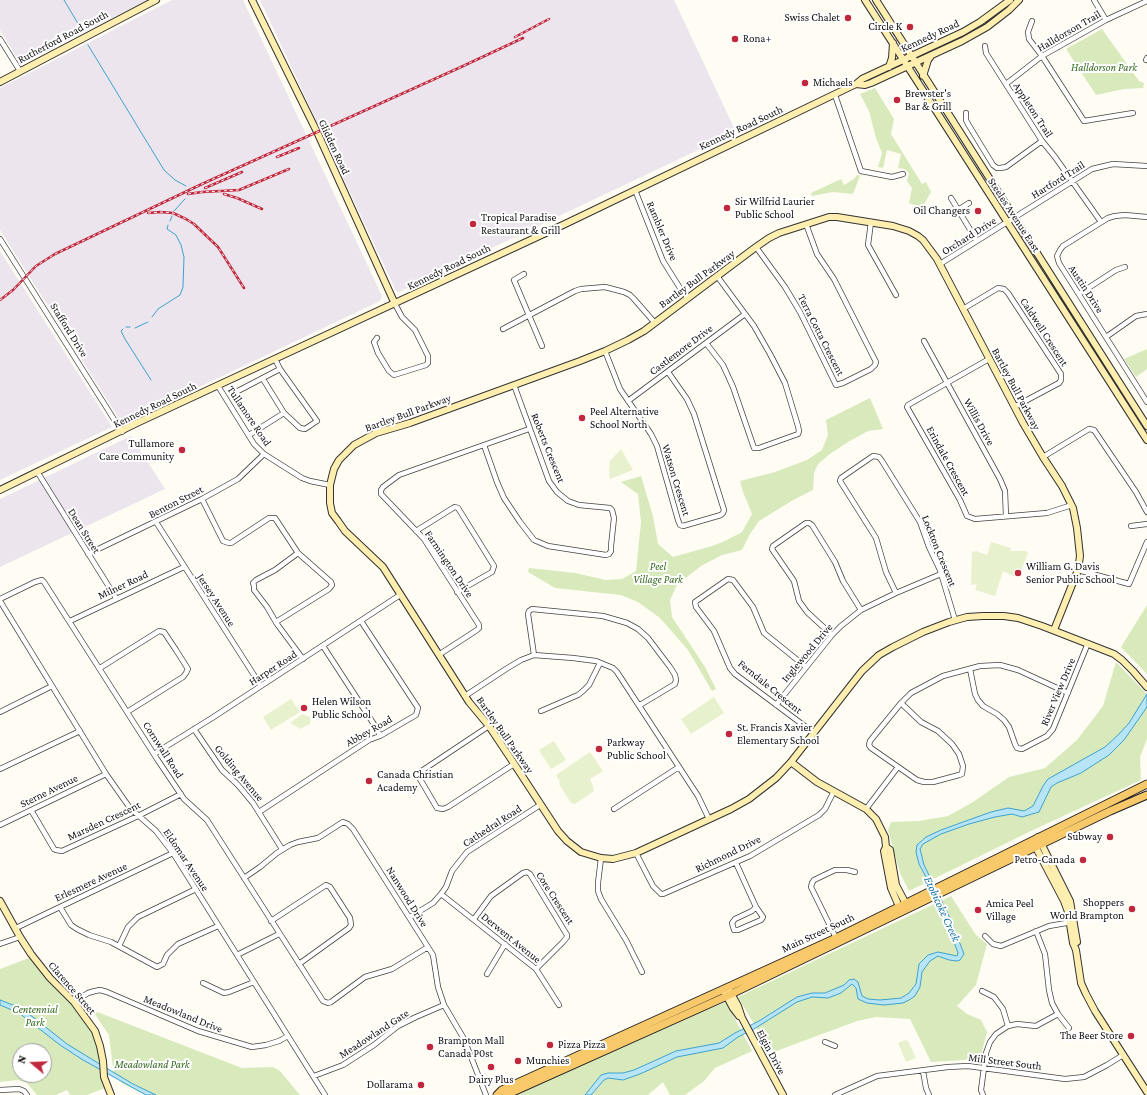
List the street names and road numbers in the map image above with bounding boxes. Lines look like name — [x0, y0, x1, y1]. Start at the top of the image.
street label: Halldorson Trail — [1035, 7, 1103, 55]
street label: Rutherford Road South — [15, 8, 111, 66]
street label: Kennedy Road — [899, 17, 961, 55]
street label: Appleton Trail — [1010, 80, 1056, 140]
street label: Kennedy Road South — [697, 103, 785, 153]
street label: Glidden Road — [315, 117, 353, 177]
street label: Hartford Trail — [1029, 158, 1087, 202]
street label: Steeles Avenue East — [985, 175, 1043, 255]
street label: Rambler Drive — [644, 199, 680, 263]
street label: Orchard Drive — [939, 214, 999, 258]
street label: Kennedy Road South — [405, 241, 493, 293]
street label: Bartley Bull Parkway — [656, 247, 738, 311]
street label: Austin Drive — [1066, 262, 1106, 316]
street label: Terra Cotta Crescent — [795, 292, 847, 378]
street label: Caldwell Crescent — [1017, 295, 1071, 369]
street label: Stafford Drive — [47, 301, 91, 359]
street label: Castlemore Drive — [647, 322, 715, 378]
street label: Bartley Bull Parkway — [989, 346, 1043, 432]
street label: Kennedy Road South — [111, 379, 199, 431]
street label: Tullamore Road — [224, 383, 274, 449]
street label: Bartley Bull Parkway — [363, 391, 453, 435]
street label: Willis Drive — [961, 396, 997, 448]
street label: Roberts Crescent — [528, 411, 568, 485]
street label: Erindale Crescent — [923, 424, 973, 498]
street label: Watson Crescent — [659, 443, 693, 517]
street label: Benton Street — [146, 483, 206, 521]
street label: Dean Street — [65, 506, 103, 556]
street label: Lockton Crescent — [919, 513, 959, 589]
street label: Farmington Drive — [422, 528, 476, 600]
street label: Milner Road — [96, 568, 150, 602]
street label: Jersey Avenue — [194, 571, 238, 629]
street label: Inglewood Drive — [779, 621, 835, 685]
street label: Harper Road — [246, 647, 300, 689]
street label: River View Drive — [1038, 656, 1078, 728]
street label: Ferndale Crescent — [735, 657, 805, 717]
street label: Bartley Bull Parkway — [474, 694, 536, 776]
street label: Abbey Road — [343, 712, 395, 750]
street label: Cornwall Road — [140, 719, 186, 781]
street label: Golding Avenue — [212, 742, 266, 804]
street label: Sterne Avenue — [18, 771, 80, 811]
street label: Marsden Crescent — [65, 798, 143, 844]
street label: Cathedral Road — [460, 802, 524, 850]
street label: Eldomar Avenue — [160, 826, 212, 894]
street label: Richmond Drive — [693, 832, 763, 876]
street label: Erlesmere Avenue — [53, 859, 129, 905]
street label: Nanwood Drive — [383, 864, 431, 930]
street label: Core Crescent — [533, 869, 577, 927]
street label: Derwent Avenue — [479, 910, 543, 966]
street label: Main Street South — [779, 910, 857, 956]
street label: Clarence Street — [45, 959, 99, 1017]
street label: Meadowland Drive — [142, 992, 224, 1036]
street label: Meadowland Gate — [337, 1007, 411, 1061]
street label: Elgin Drive — [754, 1027, 788, 1077]
street label: Mill Street South — [968, 1051, 1042, 1073]

